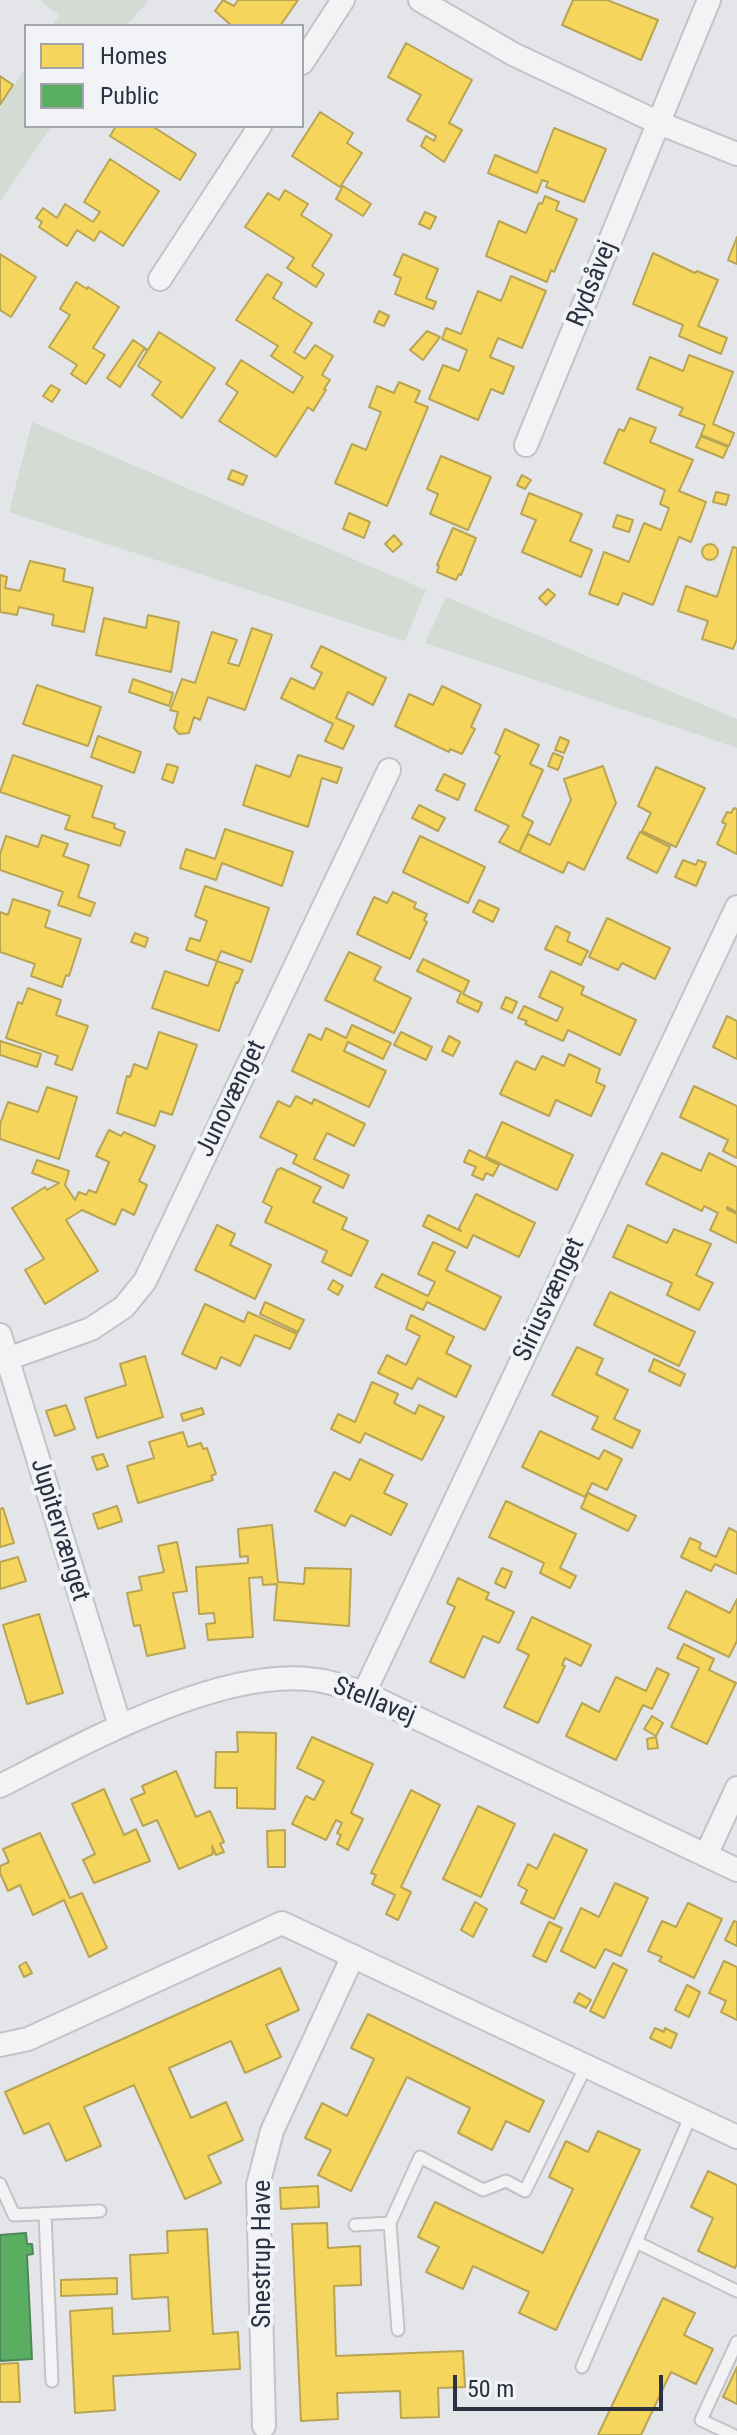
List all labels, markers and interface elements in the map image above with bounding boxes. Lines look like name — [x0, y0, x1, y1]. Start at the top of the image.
legend — [24, 24, 304, 128]
text: Homes — [100, 42, 167, 70]
text: Public — [100, 82, 159, 110]
street label: Rydsåvej — [562, 236, 624, 332]
street label: Junovænget — [190, 1036, 274, 1162]
street label: Siriusvænget — [508, 1233, 592, 1367]
street label: Jupitervænget — [23, 1455, 95, 1605]
street label: Stellavej — [328, 1671, 420, 1733]
street label: Snestrup Have — [247, 2180, 279, 2328]
scale bar — [457, 2359, 667, 2409]
text: 50 m — [467, 2375, 514, 2403]

